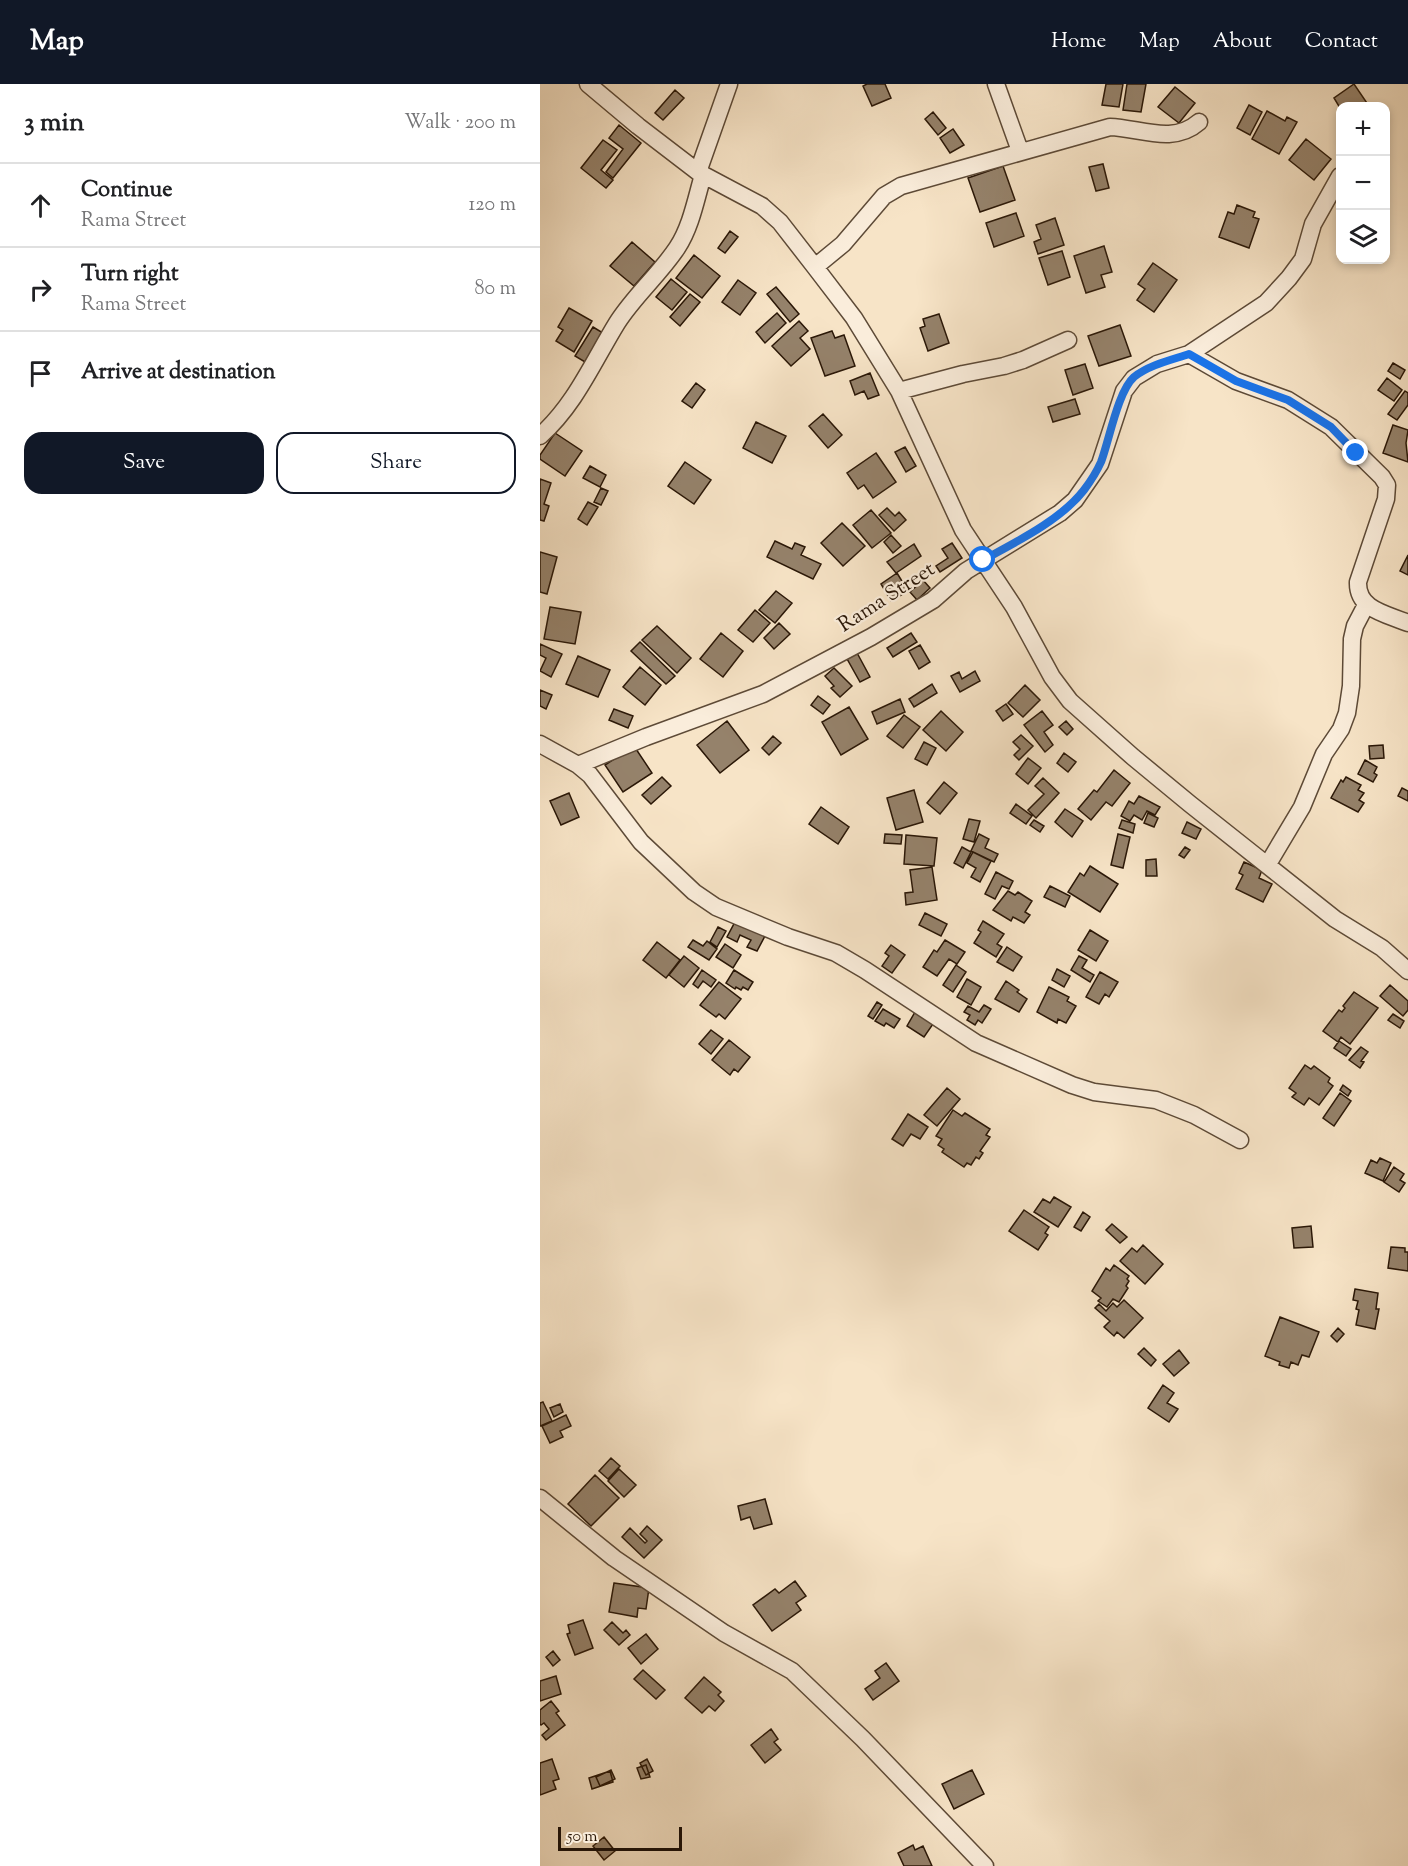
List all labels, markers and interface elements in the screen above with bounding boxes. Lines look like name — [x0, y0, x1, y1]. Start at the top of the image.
text: Map — [30, 22, 84, 62]
text: Home — [1051, 27, 1106, 57]
text: Map — [1139, 27, 1180, 57]
text: About — [1213, 27, 1272, 57]
text: Contact — [1305, 27, 1378, 57]
map controls — [1336, 102, 1390, 264]
button: + — [1336, 102, 1390, 156]
text: 3 min — [24, 105, 84, 142]
text: Walk · 200 m — [404, 109, 516, 138]
button: − — [1336, 156, 1390, 210]
text: Continue — [81, 175, 172, 207]
icon: ahead — [24, 189, 57, 222]
text: 120 m — [468, 191, 516, 220]
text: Rama Street — [81, 207, 186, 236]
button: layers — [1336, 210, 1390, 264]
text: Turn right — [81, 259, 178, 291]
icon: right — [24, 273, 57, 306]
text: 80 m — [475, 275, 516, 304]
text: Rama Street — [81, 291, 186, 320]
icon: arrive — [24, 357, 57, 390]
text: Arrive at destination — [81, 357, 276, 389]
button: Save — [24, 432, 264, 494]
button: Share — [276, 432, 516, 494]
route end — [1342, 439, 1368, 465]
route start — [969, 546, 995, 572]
street label: Rama Street — [832, 555, 942, 641]
scale bar — [558, 1824, 682, 1852]
text: 50 m — [567, 1826, 598, 1849]

